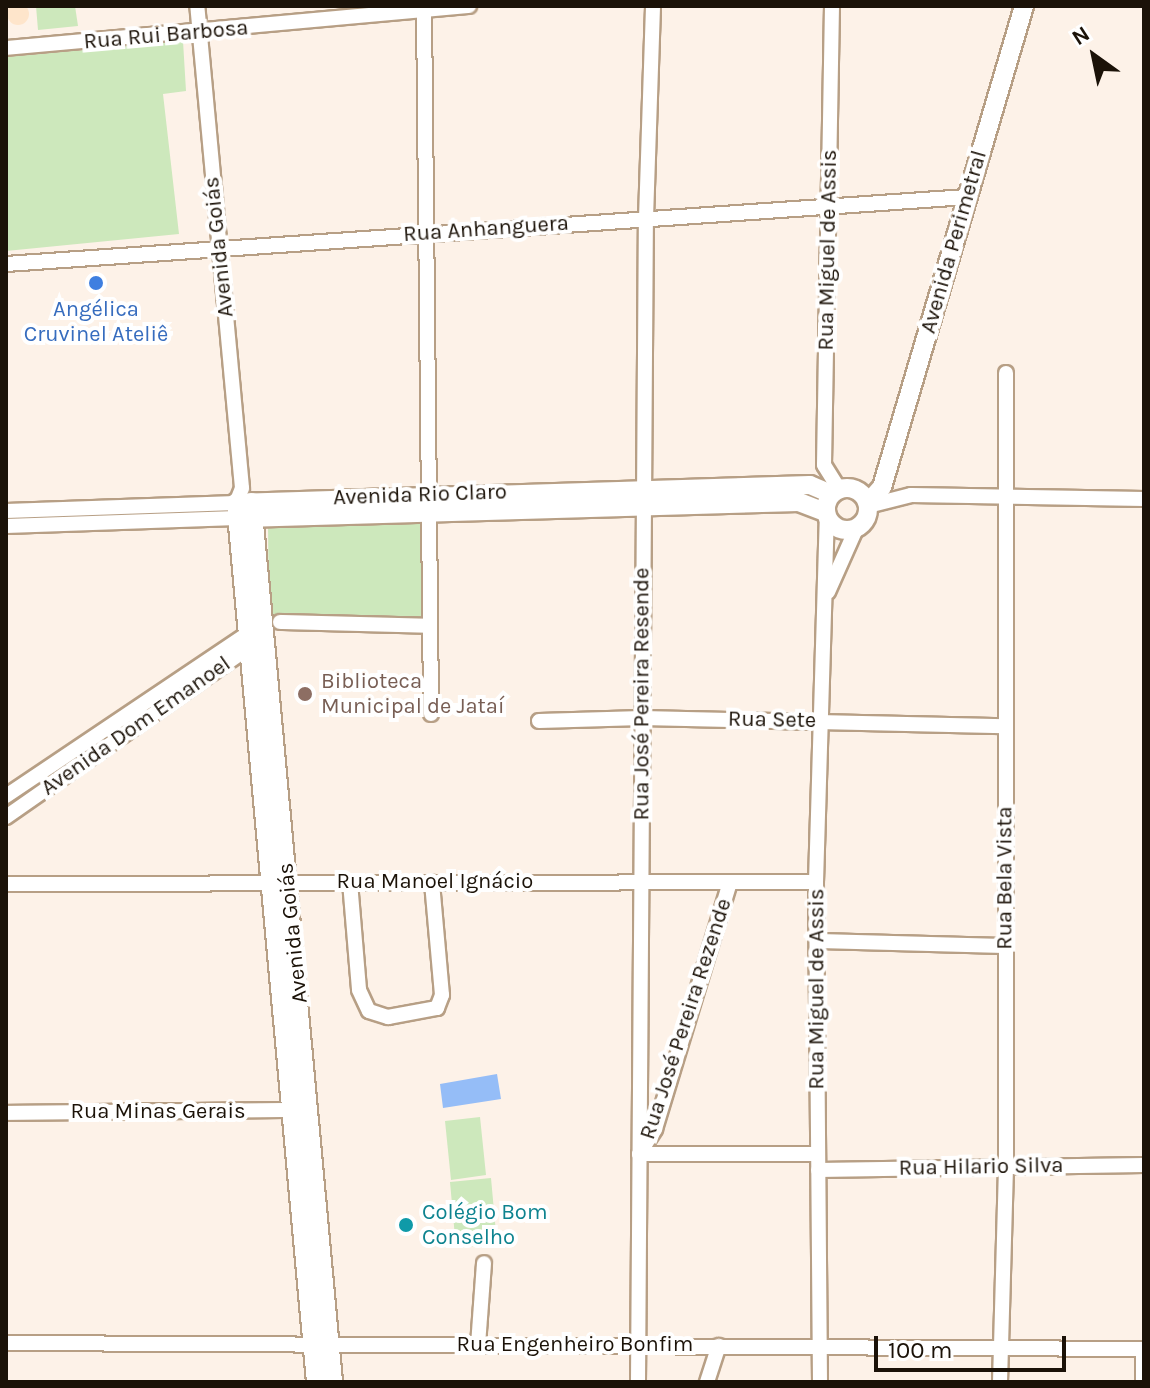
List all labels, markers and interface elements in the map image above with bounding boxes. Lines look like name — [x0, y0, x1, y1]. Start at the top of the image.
street label: Rua Rui Barbosa — [83, 15, 249, 55]
north arrow — [1054, 16, 1134, 96]
text: N — [1067, 21, 1095, 51]
street label: Avenida Perimetral — [915, 147, 993, 337]
street label: Rua Miguel de Assis — [813, 149, 843, 351]
street label: Avenida Goiás — [198, 175, 240, 319]
street label: Rua Anhanguera — [402, 210, 570, 248]
marker: Angélica Cruvinel Ateliê — [87, 274, 105, 292]
place label: Angélica Cruvinel Ateliê — [24, 296, 168, 348]
street label: Avenida Rio Claro — [333, 479, 507, 511]
street label: Rua José Pereira Resende — [629, 568, 655, 820]
street label: Avenida Dom Emanoel — [36, 651, 236, 801]
place label: Biblioteca Municipal de Jataí — [321, 668, 505, 720]
marker: Biblioteca Municipal de Jataí — [296, 685, 314, 703]
street label: Rua Sete — [728, 706, 816, 734]
street label: Rua Bela Vista — [992, 806, 1018, 950]
street label: Avenida Goiás — [272, 861, 314, 1005]
street label: Rua Manoel Ignácio — [337, 869, 533, 895]
street label: Rua Miguel de Assis — [804, 888, 830, 1090]
street label: Rua José Pereira Rezende — [635, 895, 737, 1143]
street label: Rua Minas Gerais — [70, 1099, 246, 1125]
street label: Rua Hilario Silva — [898, 1152, 1064, 1182]
place label: Colégio Bom Conselho — [422, 1199, 547, 1250]
marker: Colégio Bom Conselho — [397, 1216, 415, 1234]
scale bar — [878, 1320, 1070, 1370]
street label: Rua Engenheiro Bonfim — [457, 1332, 693, 1358]
text: 100 m — [888, 1336, 953, 1364]

